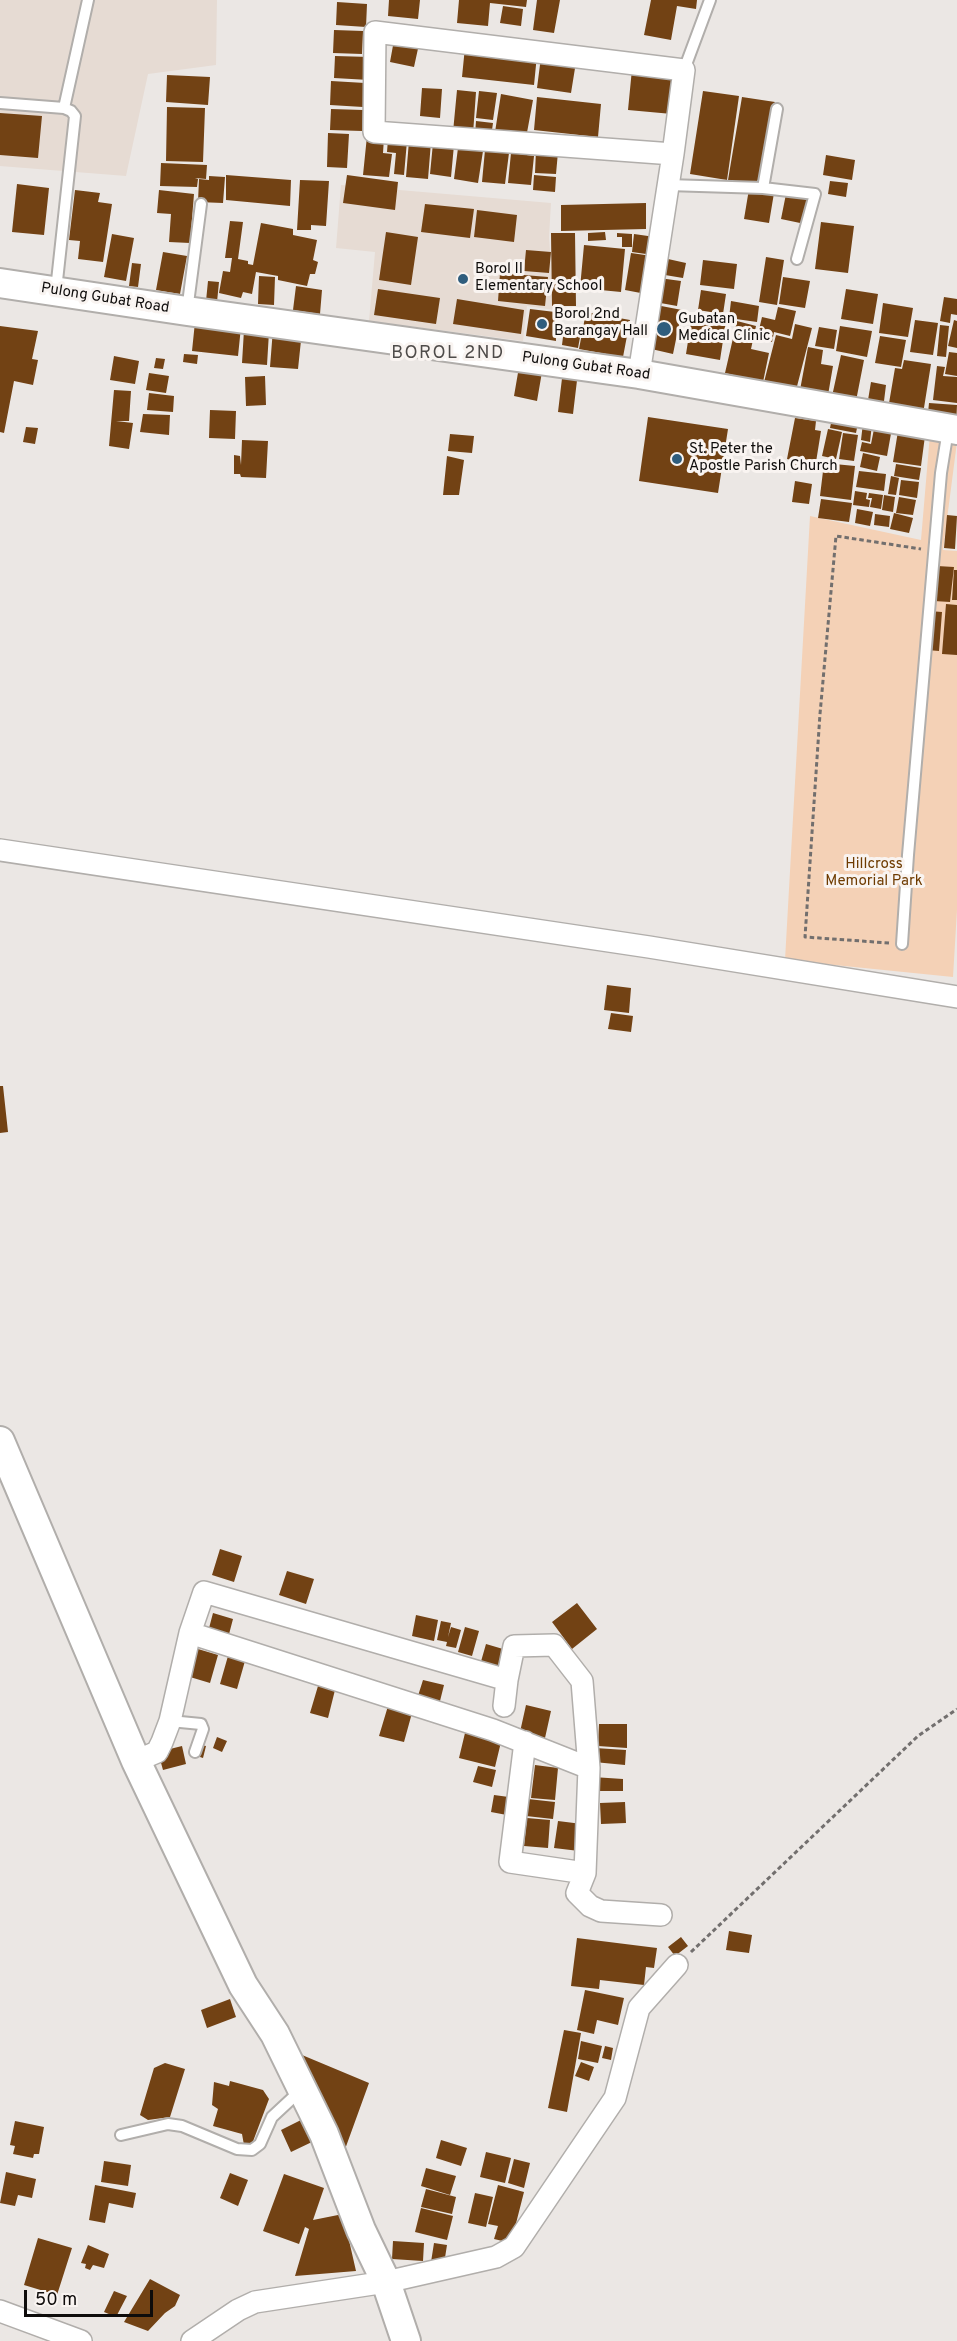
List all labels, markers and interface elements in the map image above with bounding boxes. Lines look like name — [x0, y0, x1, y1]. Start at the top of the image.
place label: Borol II Elementary School — [475, 261, 602, 296]
marker: Borol II Elementary School — [456, 272, 470, 286]
street label: Pulong Gubat Road — [40, 280, 170, 318]
place label: Borol 2nd Barangay Hall — [554, 306, 648, 341]
place label: Gubatan Medical Clinic — [678, 311, 771, 346]
marker: Borol 2nd Barangay Hall — [535, 317, 549, 331]
marker: Gubatan Medical Clinic — [655, 320, 673, 338]
district label: BOROL 2ND — [391, 343, 505, 365]
street label: Pulong Gubat Road — [521, 349, 651, 385]
place label: St. Peter the Apostle Parish Church — [689, 441, 838, 476]
marker: St. Peter the Apostle Parish Church — [670, 452, 684, 466]
park label: Hillcross Memorial Park — [825, 856, 923, 891]
scale bar — [27, 2278, 156, 2316]
text: 50 m — [35, 2289, 77, 2312]

